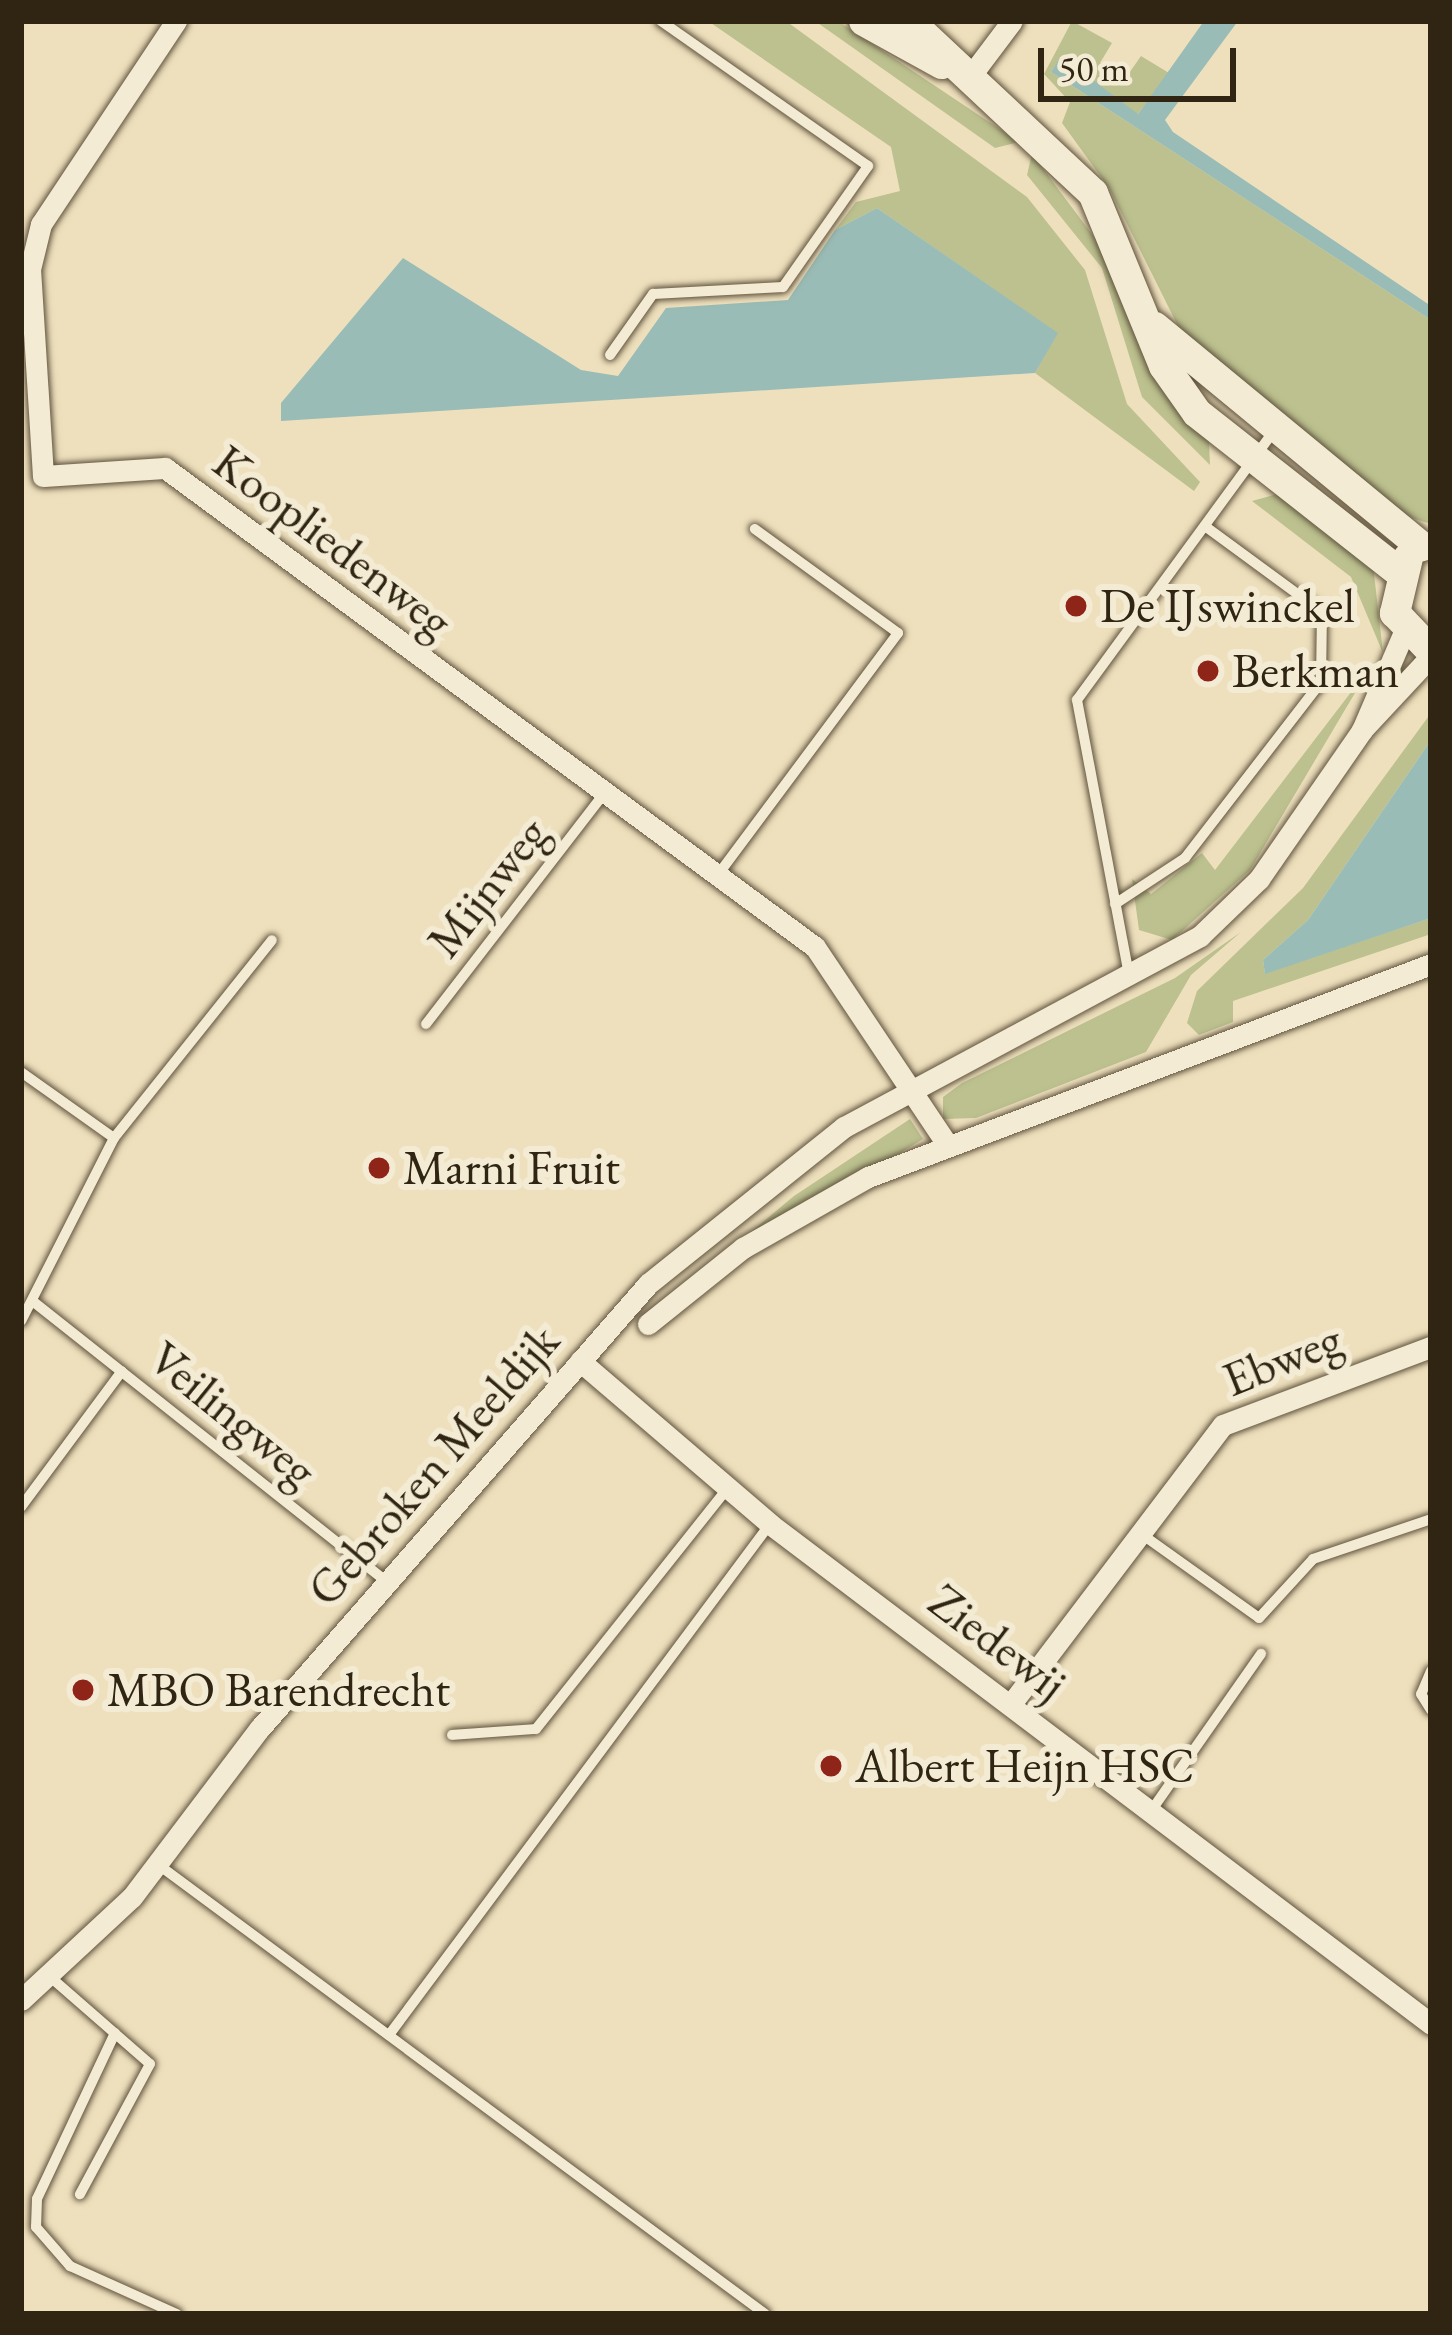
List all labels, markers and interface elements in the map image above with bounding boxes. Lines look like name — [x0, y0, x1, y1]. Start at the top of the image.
scale bar — [1044, 24, 1242, 98]
text: 50 m — [1059, 45, 1129, 92]
street label: Koopliedenweg — [202, 432, 464, 650]
place label: De IJswinckel — [1100, 577, 1355, 635]
marker: De IJswinckel — [1063, 593, 1089, 619]
place label: Berkman — [1232, 642, 1399, 700]
marker: Berkman — [1195, 658, 1221, 684]
street label: Mijnweg — [415, 806, 559, 968]
place label: Marni Fruit — [403, 1139, 620, 1197]
marker: Marni Fruit — [366, 1155, 392, 1181]
street label: Ebweg — [1214, 1309, 1350, 1409]
street label: Gebroken Meeldijk — [295, 1313, 571, 1617]
street label: Veilingweg — [138, 1329, 328, 1499]
street label: Ziedewij — [918, 1572, 1078, 1712]
place label: MBO Barendrecht — [107, 1661, 450, 1719]
marker: MBO Barendrecht — [70, 1677, 96, 1703]
place label: Albert Heijn HSC — [855, 1737, 1194, 1795]
marker: Albert Heijn HSC — [818, 1753, 844, 1779]

